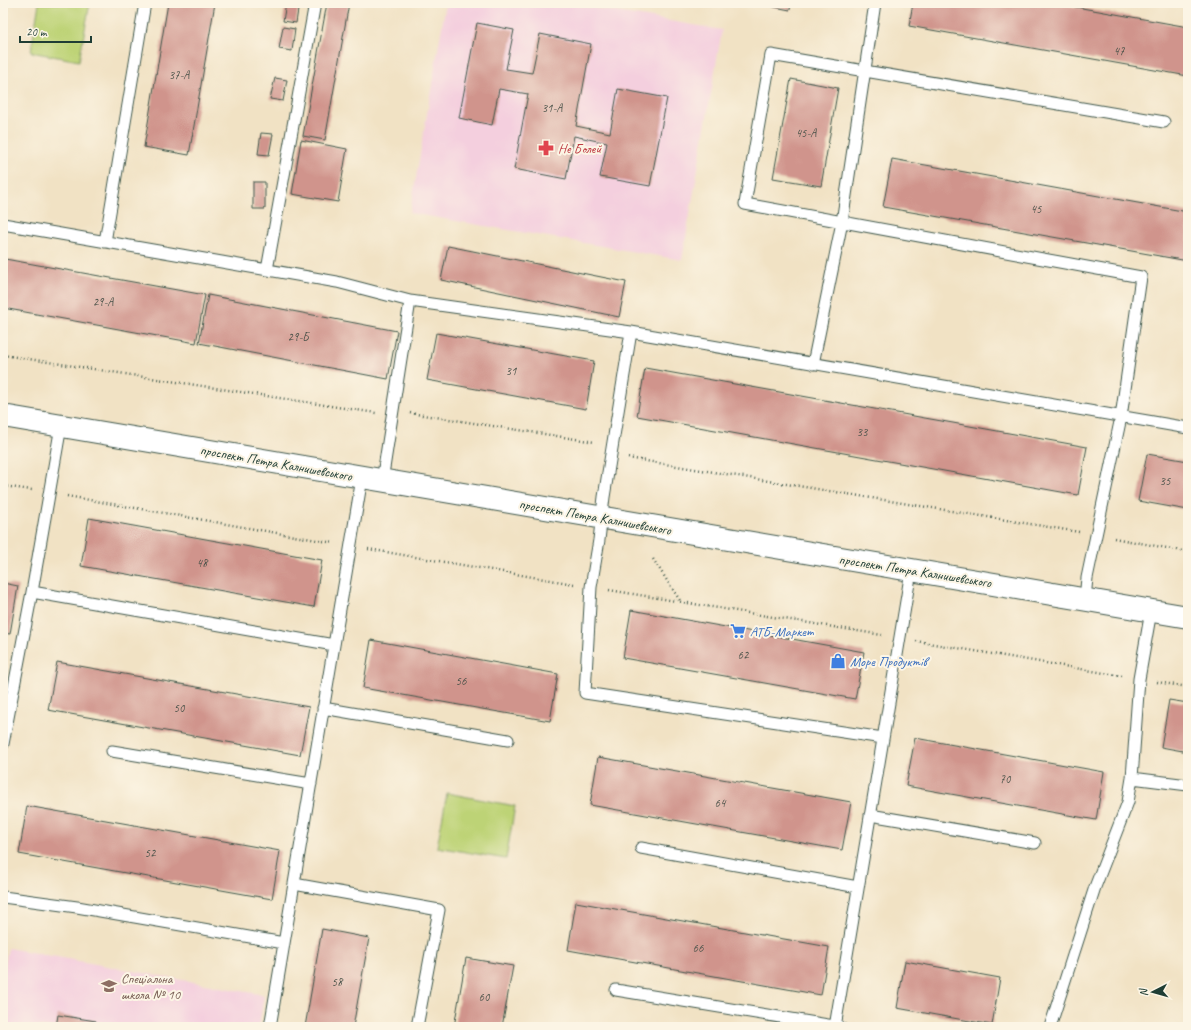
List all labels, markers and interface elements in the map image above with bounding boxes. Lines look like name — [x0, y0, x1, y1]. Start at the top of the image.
scale bar — [20, 18, 91, 44]
text: 20 m — [26, 24, 48, 40]
house number: 47 — [1114, 43, 1125, 59]
house number: 37-А — [169, 67, 190, 83]
house number: 31-А — [542, 100, 563, 116]
house number: 45-А — [796, 125, 817, 141]
pharmacy icon: Не Болей — [537, 139, 555, 157]
place label: Не Болей — [558, 140, 602, 157]
house number: 45 — [1031, 201, 1042, 217]
house number: 29-А — [93, 294, 114, 310]
house number: 29-Б — [288, 329, 310, 345]
house number: 31 — [506, 363, 517, 379]
house number: 33 — [857, 424, 869, 440]
street label: проспект Петра Калнишевського — [199, 441, 354, 485]
house number: 35 — [1160, 473, 1171, 489]
street label: проспект Петра Калнишевського — [518, 495, 673, 539]
street label: проспект Петра Калнишевського — [838, 551, 993, 592]
house number: 48 — [197, 555, 209, 571]
supermarket icon: АТБ-Маркет — [729, 622, 747, 640]
place label: АТБ-Маркет — [750, 623, 815, 640]
house number: 62 — [738, 647, 750, 663]
shop icon: Море Продуктiв — [829, 652, 847, 670]
place label: Море Продуктiв — [850, 653, 931, 670]
house number: 56 — [456, 673, 467, 689]
house number: 50 — [174, 700, 186, 716]
house number: 70 — [1000, 771, 1012, 787]
house number: 64 — [715, 795, 727, 811]
house number: 52 — [145, 845, 157, 861]
house number: 66 — [693, 940, 704, 956]
place label: Спеціальна школа № 10 — [121, 970, 182, 1003]
north arrow — [1133, 972, 1173, 1012]
house number: 58 — [332, 974, 344, 990]
school or university icon: Спеціальна школа № 10 — [100, 977, 118, 995]
text: N — [1136, 987, 1150, 997]
house number: 60 — [479, 989, 491, 1005]

